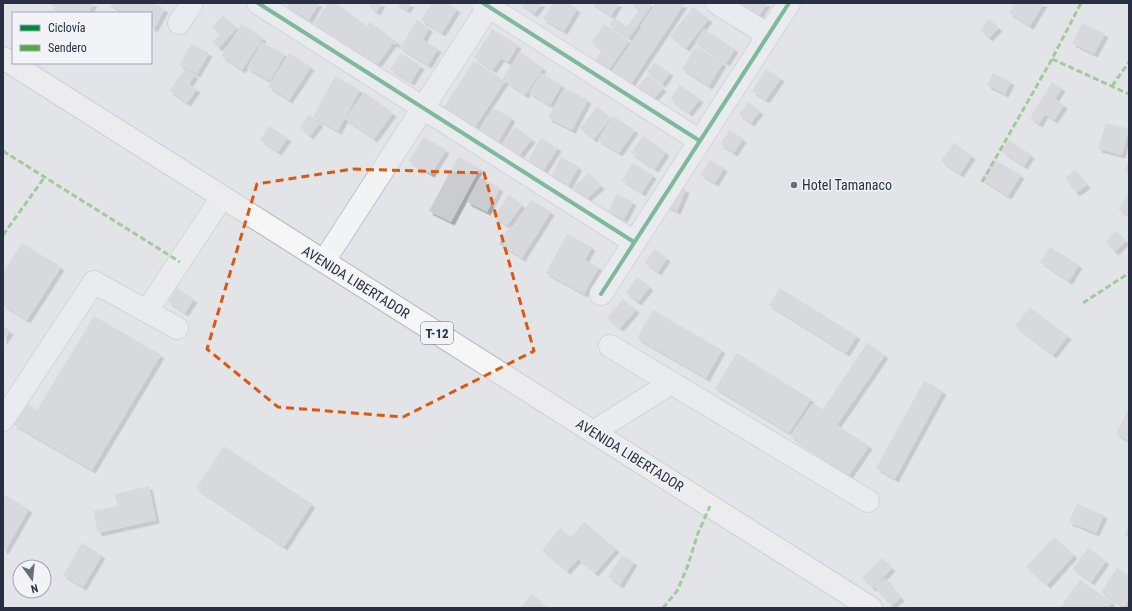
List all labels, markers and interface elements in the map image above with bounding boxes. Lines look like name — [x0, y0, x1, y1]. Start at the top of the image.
legend — [12, 12, 152, 64]
text: Ciclovía — [48, 21, 86, 35]
text: Sendero — [48, 41, 87, 55]
place label: Hotel Tamanaco — [802, 177, 892, 193]
marker: Hotel Tamanaco — [789, 180, 799, 190]
street label: AVENIDA LIBERTADOR — [299, 242, 413, 322]
road number: T-12 — [421, 322, 453, 344]
street label: AVENIDA LIBERTADOR — [573, 415, 687, 495]
north arrow — [12, 559, 52, 599]
text: N — [29, 581, 39, 595]

